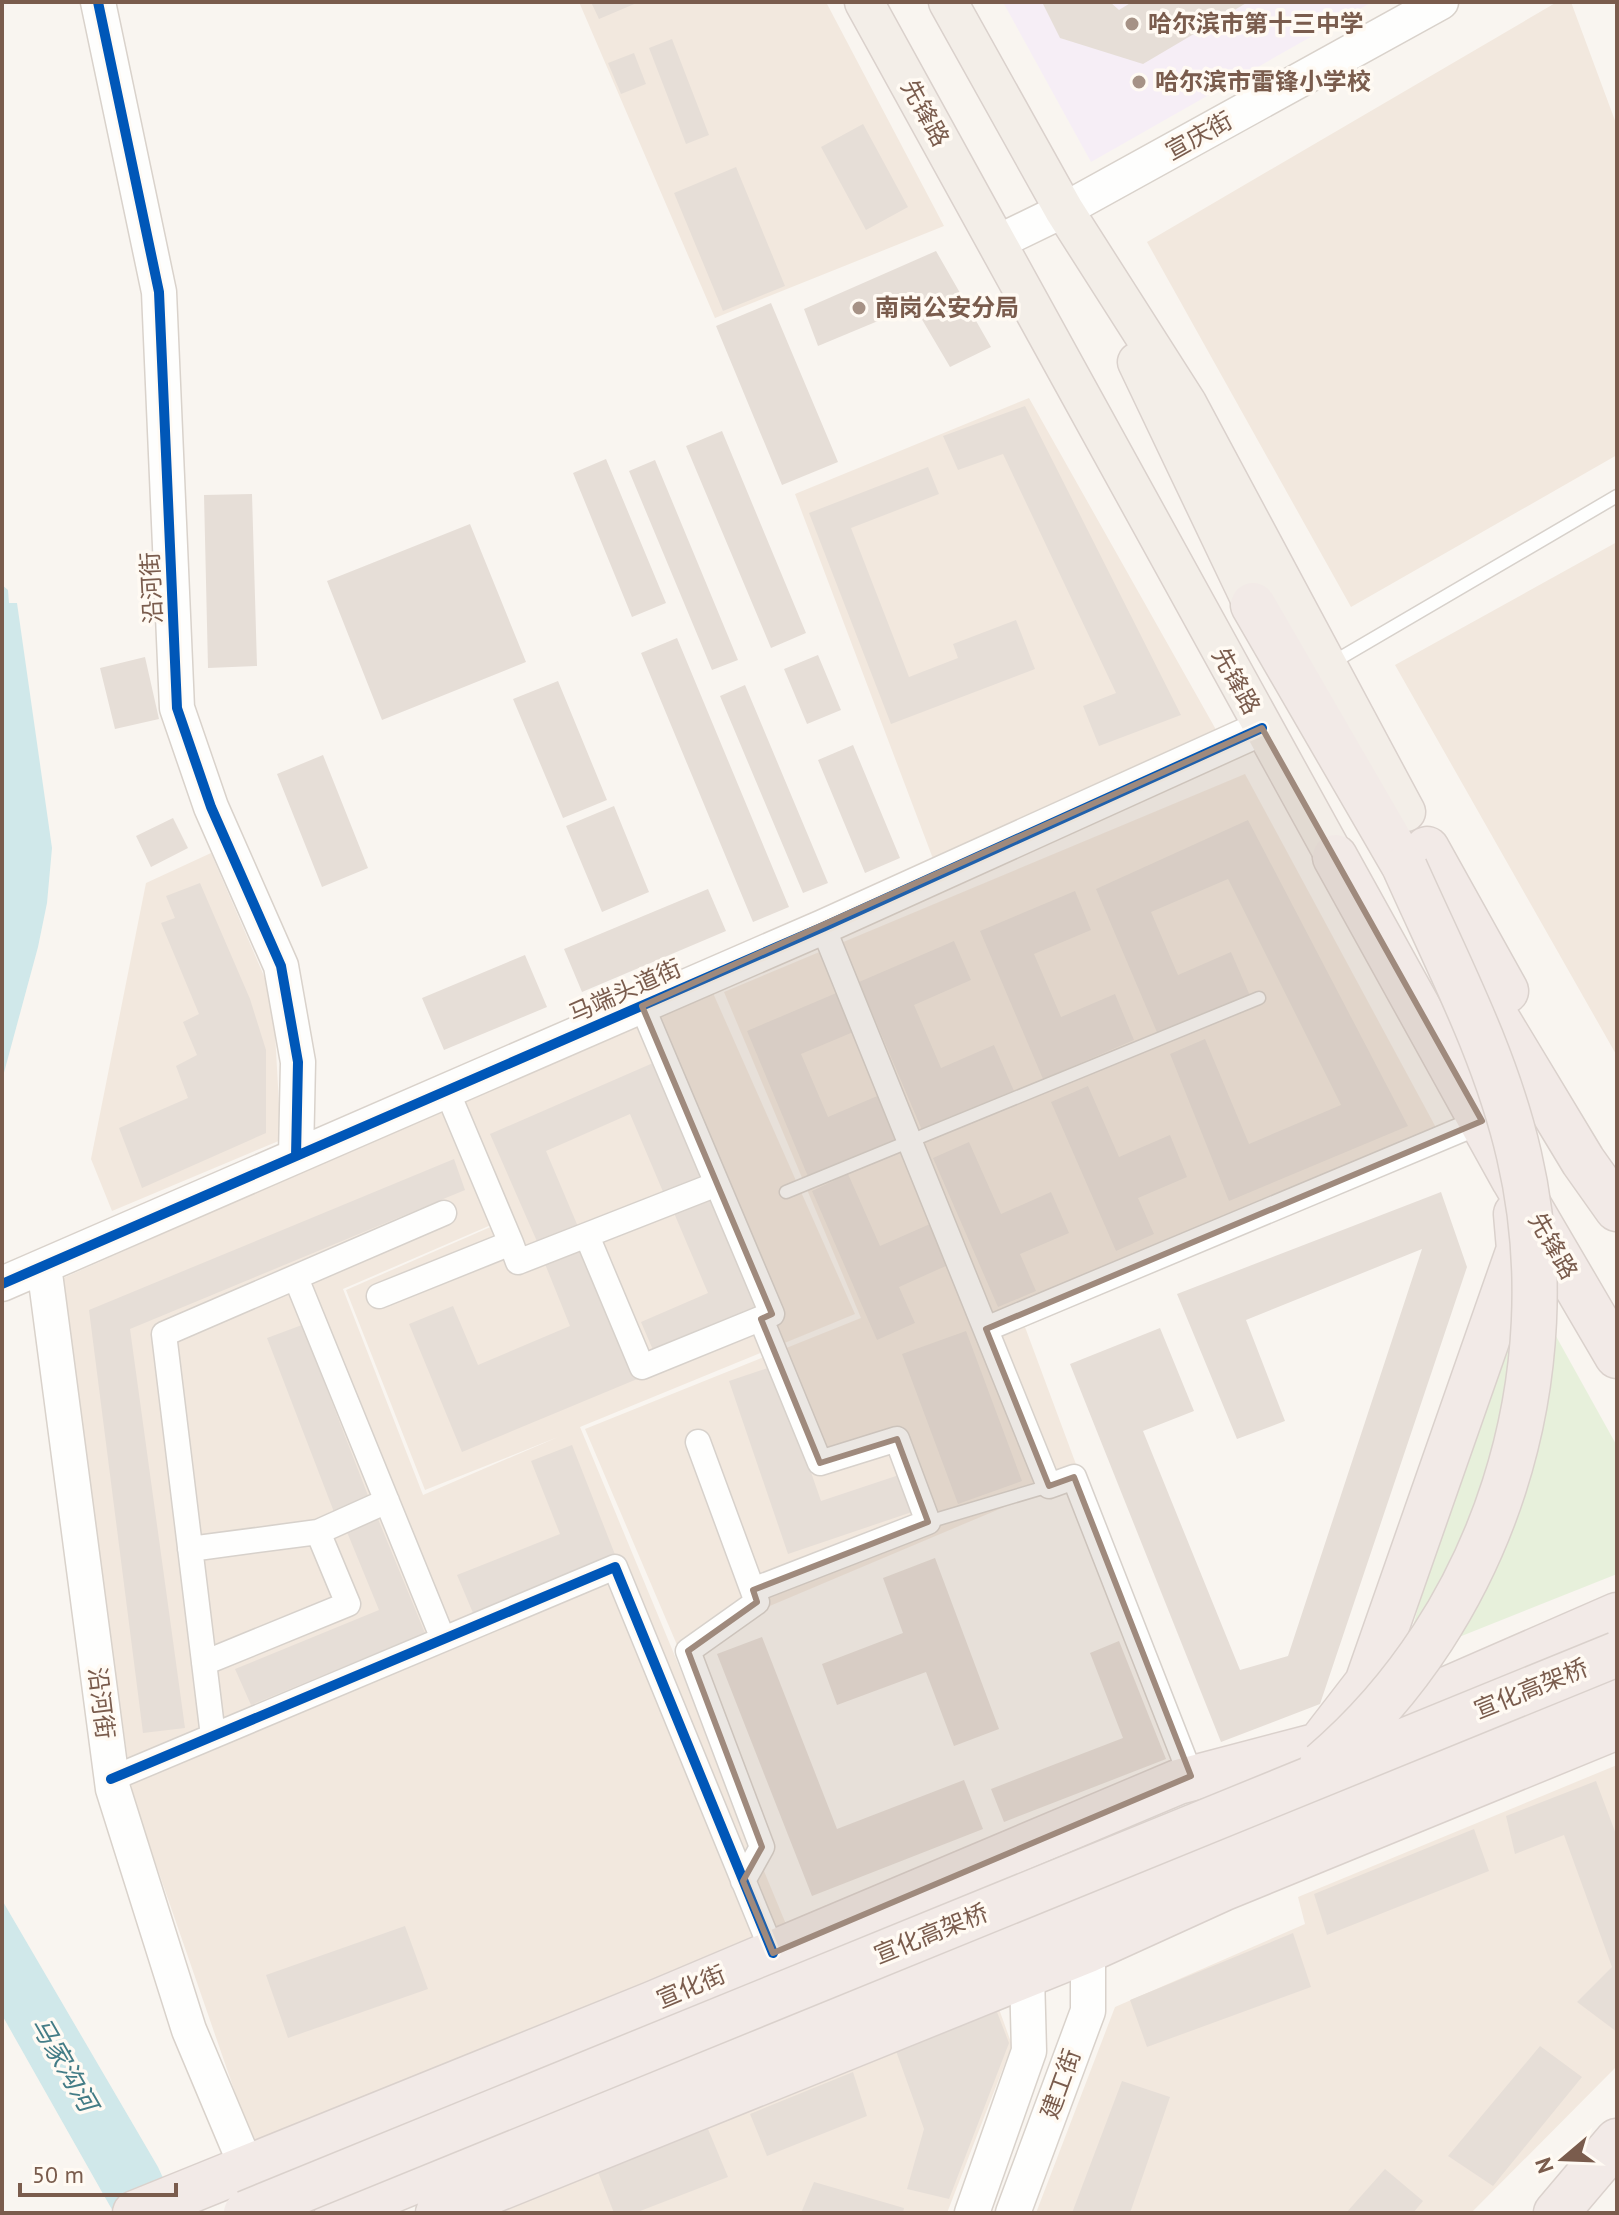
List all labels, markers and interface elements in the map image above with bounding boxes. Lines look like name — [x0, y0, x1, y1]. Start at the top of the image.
place label: 哈尔滨市第十三中学 — [1148, 8, 1364, 39]
marker: 哈尔滨市第十三中学 — [1123, 15, 1141, 33]
place label: 哈尔滨市雷锋小学校 — [1155, 66, 1371, 97]
marker: 哈尔滨市雷锋小学校 — [1130, 73, 1148, 91]
street label: 先锋路 — [894, 74, 956, 152]
street label: 宣庆街 — [1160, 105, 1238, 167]
place label: 南岗公安分局 — [875, 292, 1019, 323]
marker: 南岗公安分局 — [850, 299, 868, 317]
street label: 沿河街 — [134, 551, 169, 625]
street label: 先锋路 — [1205, 642, 1267, 720]
street label: 马端头道街 — [564, 952, 686, 1029]
street label: 先锋路 — [1522, 1207, 1585, 1285]
street label: 宣化高架桥 — [1469, 1652, 1592, 1725]
street label: 沿河街 — [82, 1665, 121, 1741]
street label: 宣化高架桥 — [869, 1897, 992, 1970]
street label: 宣化街 — [652, 1958, 730, 2015]
water label: 马家沟河 — [24, 2010, 107, 2121]
street label: 建工街 — [1034, 2045, 1087, 2123]
north arrow — [1523, 2119, 1603, 2199]
scale bar — [20, 2147, 176, 2197]
text: N — [1528, 2154, 1560, 2177]
text: 50 m — [32, 2159, 84, 2190]

